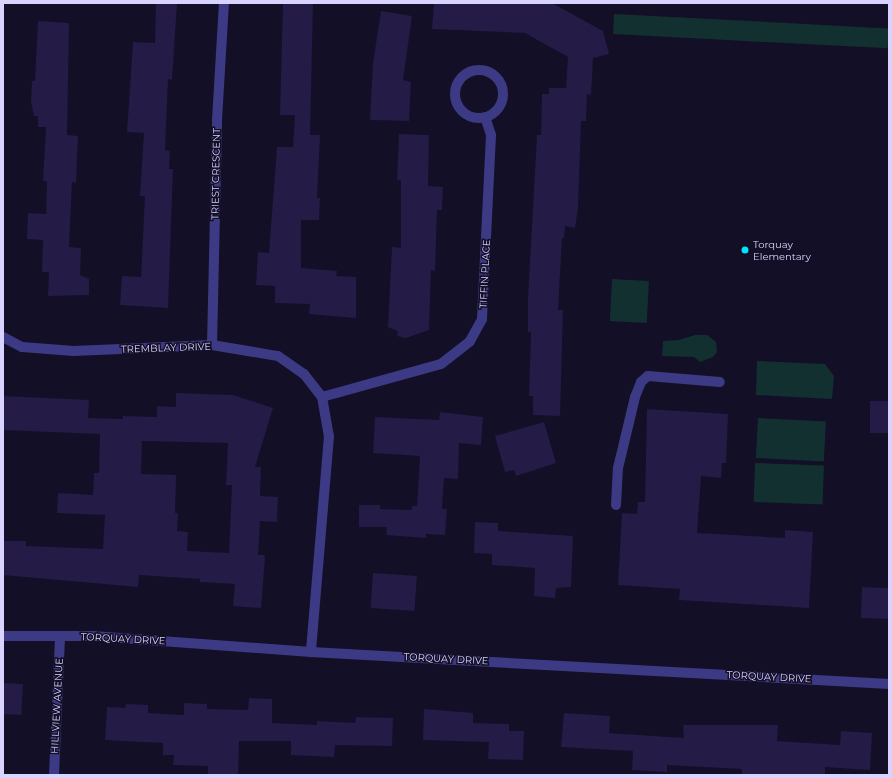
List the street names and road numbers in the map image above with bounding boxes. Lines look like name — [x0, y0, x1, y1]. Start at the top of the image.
street label: TRIEST CRESCENT — [209, 128, 223, 220]
street label: TIFFIN PLACE — [477, 239, 493, 309]
street label: TREMBLAY DRIVE — [121, 340, 211, 356]
street label: TORQUAY DRIVE — [80, 631, 166, 647]
street label: TORQUAY DRIVE — [403, 651, 489, 667]
street label: HILLVIEW AVENUE — [49, 658, 65, 754]
street label: TORQUAY DRIVE — [726, 669, 812, 685]

